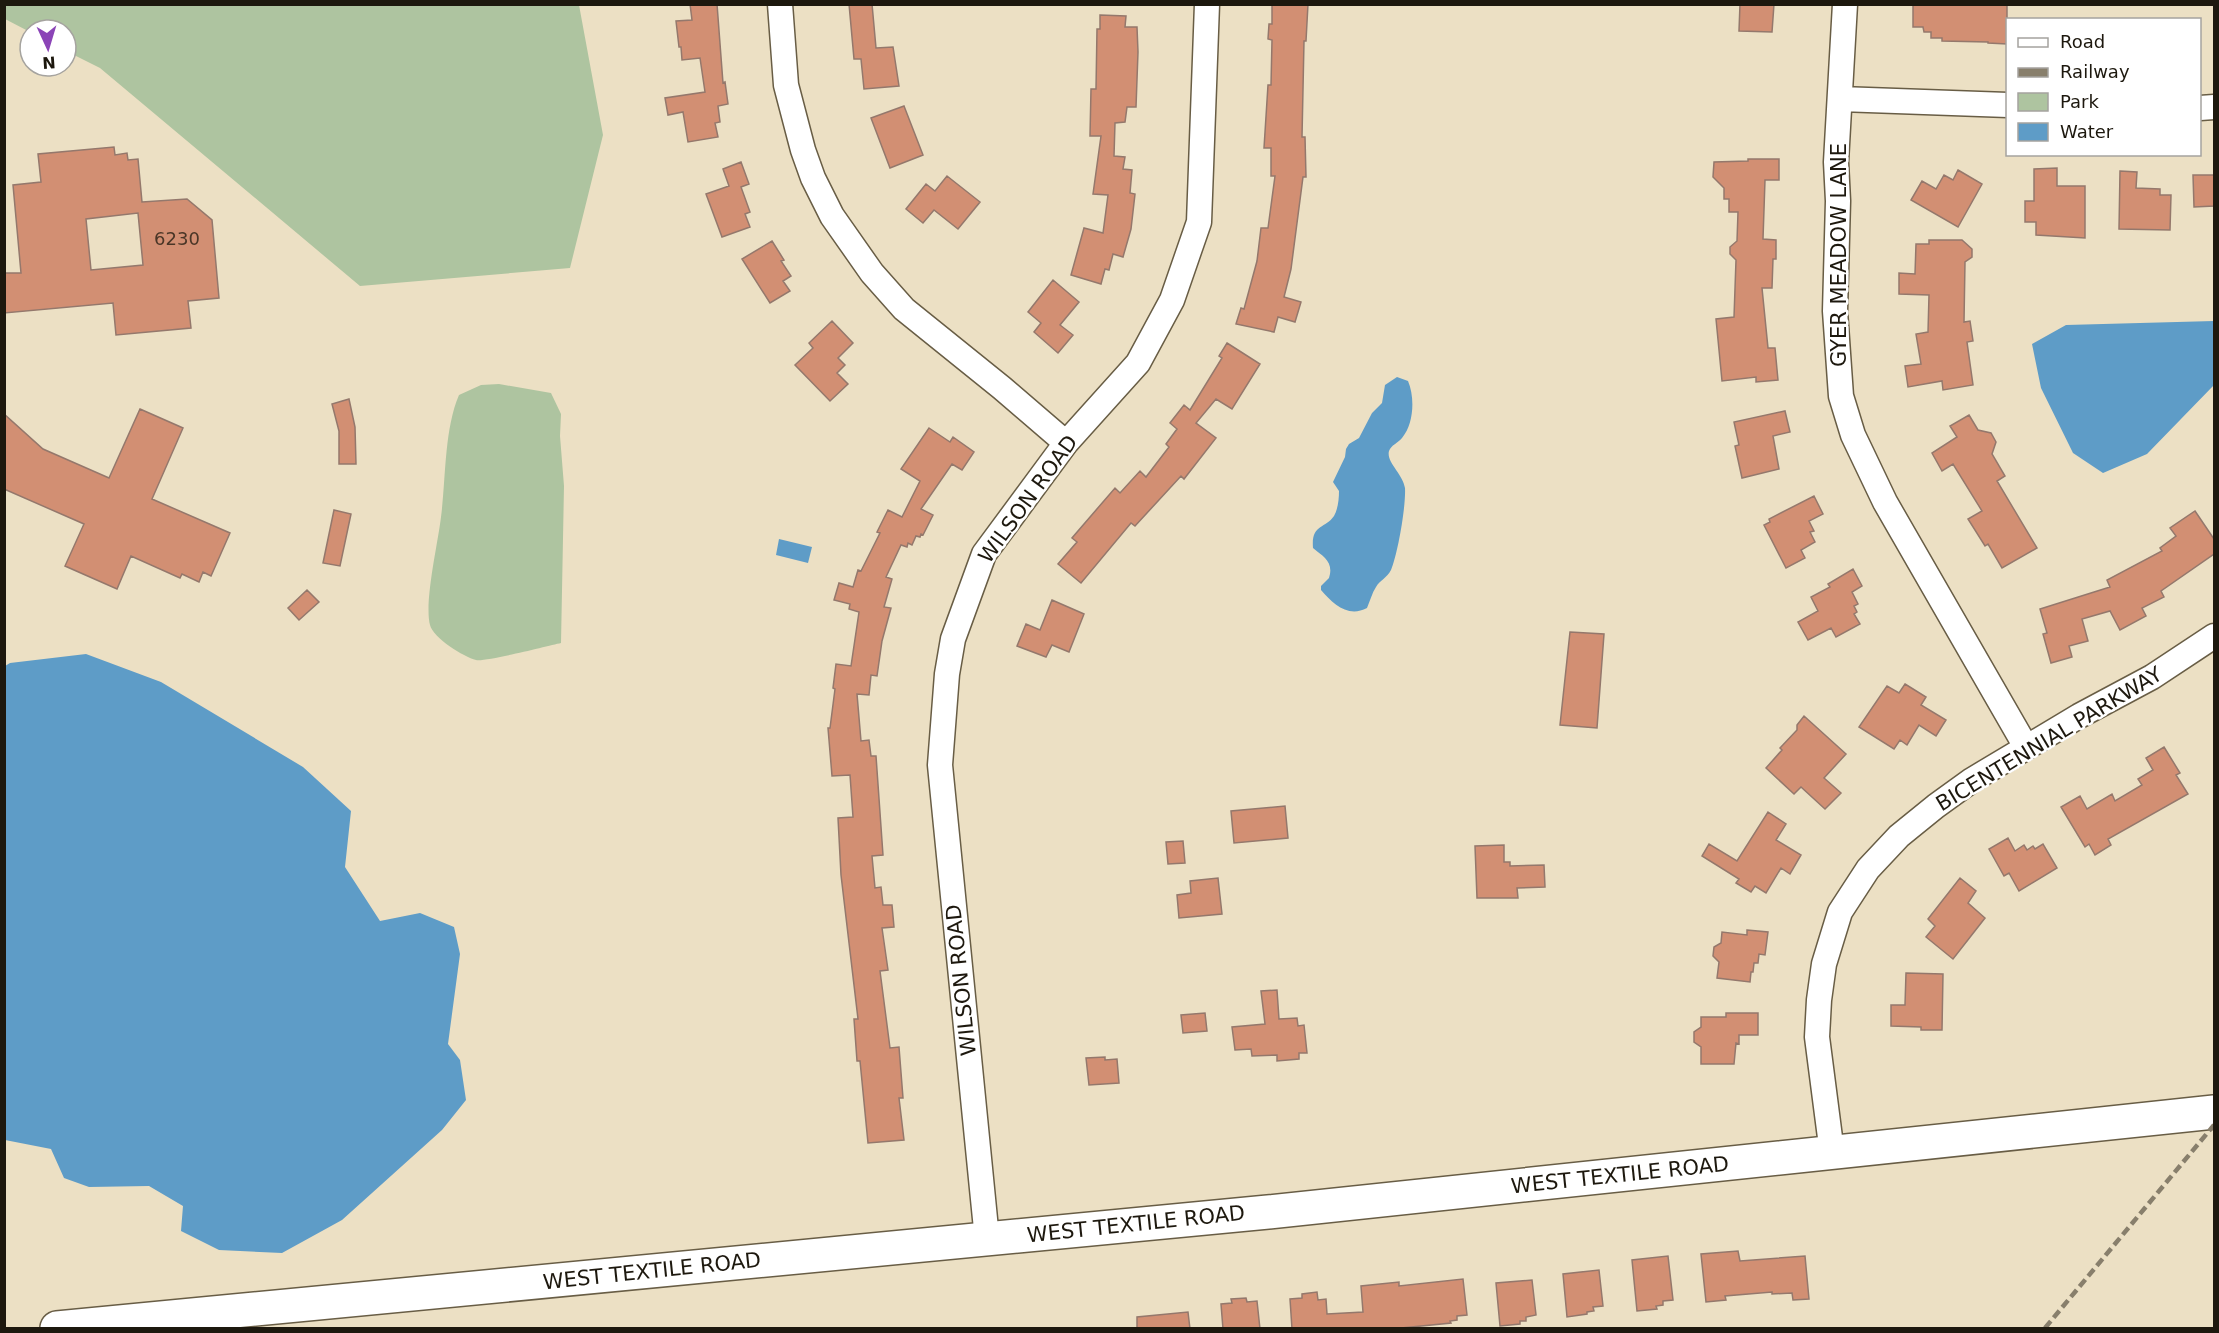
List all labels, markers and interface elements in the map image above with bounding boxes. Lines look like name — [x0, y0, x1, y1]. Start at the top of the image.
north arrow — [18, 18, 78, 78]
legend — [2006, 18, 2201, 156]
text: Road — [2060, 31, 2105, 52]
text: N — [42, 53, 56, 72]
text: Railway — [2060, 61, 2130, 82]
text: Park — [2060, 91, 2099, 112]
text: Water — [2060, 121, 2114, 142]
street label: GYER MEADOW LANE — [1827, 143, 1851, 367]
house number: 6230 — [154, 228, 200, 249]
street label: WILSON ROAD — [974, 430, 1082, 568]
street label: BICENTENNIAL PARKWAY — [1932, 662, 2166, 816]
street label: WILSON ROAD — [941, 903, 981, 1057]
street label: WEST TEXTILE ROAD — [1510, 1152, 1730, 1198]
street label: WEST TEXTILE ROAD — [1026, 1201, 1246, 1247]
street label: WEST TEXTILE ROAD — [542, 1248, 762, 1294]

